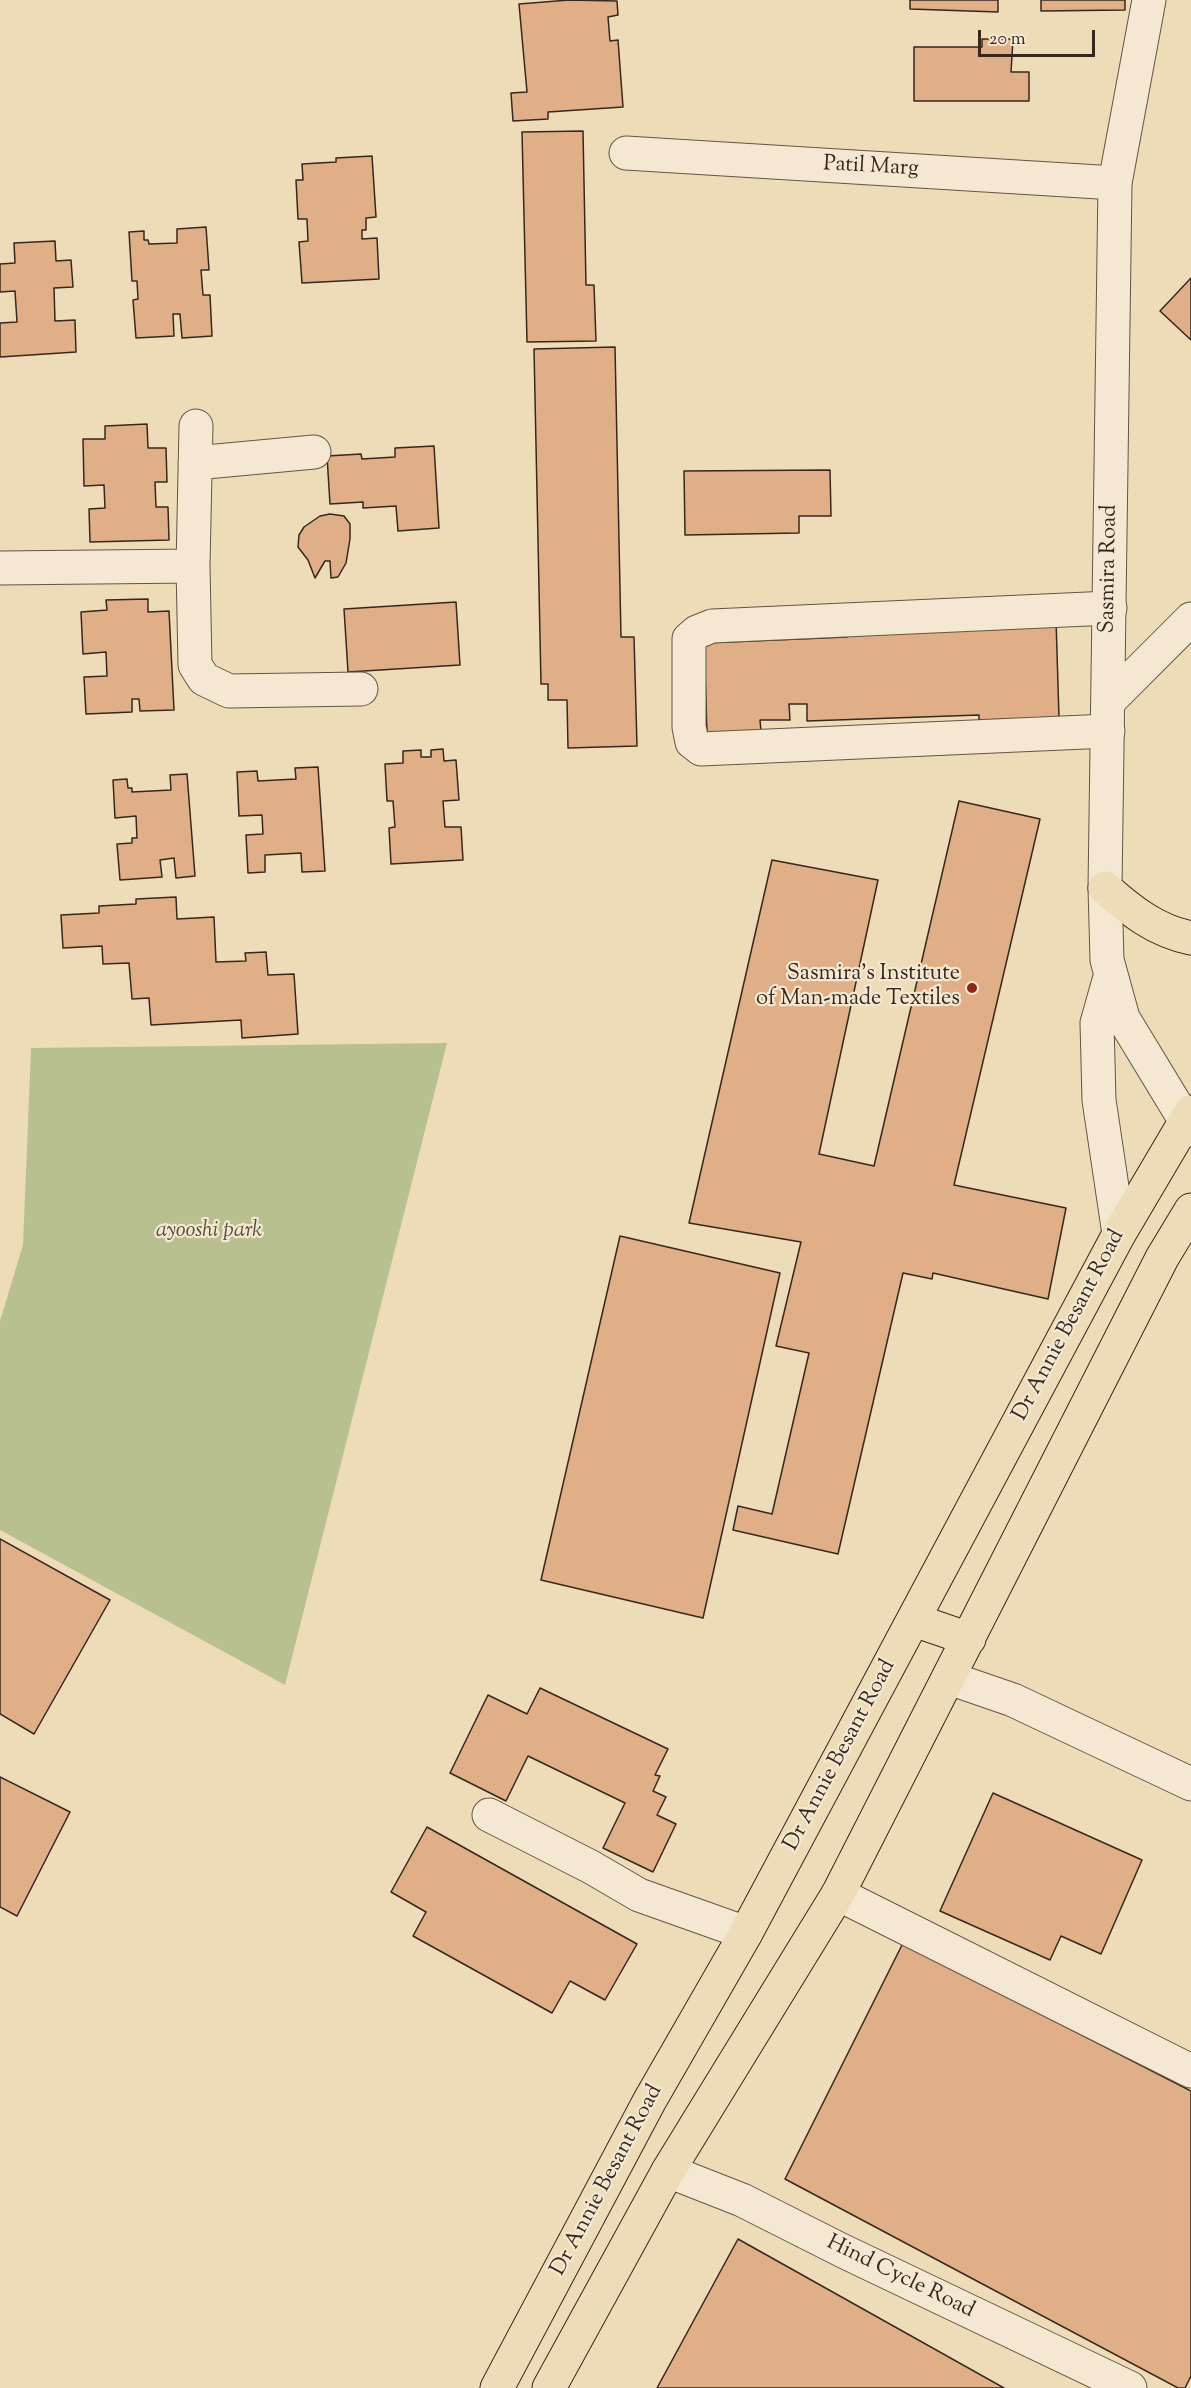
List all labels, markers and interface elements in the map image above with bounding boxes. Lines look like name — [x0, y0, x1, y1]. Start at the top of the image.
scale bar — [981, 18, 1098, 56]
text: 20 m — [989, 27, 1026, 53]
street label: Patil Marg — [823, 152, 919, 184]
street label: Sasmira Road — [1096, 504, 1124, 634]
place label: Sasmira's Institute of Man-made Textiles — [756, 962, 960, 1014]
marker: Sasmira's Institute of Man-made Textiles — [965, 981, 979, 995]
park label: ayooshi park — [156, 1219, 262, 1245]
street label: Dr Annie Besant Road — [1008, 1226, 1132, 1426]
street label: Dr Annie Besant Road — [779, 1656, 903, 1856]
street label: Dr Annie Besant Road — [546, 2081, 670, 2281]
street label: Hind Cycle Road — [822, 2231, 978, 2325]

